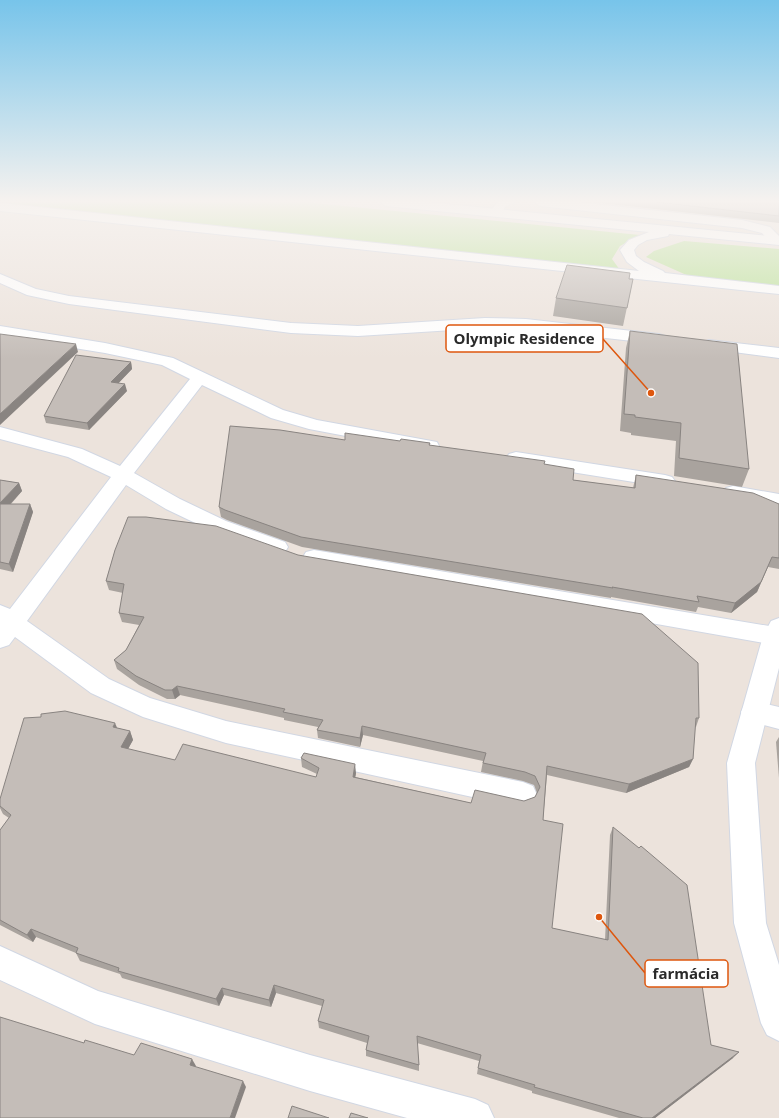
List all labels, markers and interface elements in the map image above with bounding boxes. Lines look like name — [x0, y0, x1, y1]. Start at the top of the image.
callout: Olympic Residence — [446, 325, 603, 352]
text: Olympic Residence — [453, 328, 595, 348]
callout: farmácia — [645, 960, 728, 987]
text: farmácia — [653, 963, 719, 983]

